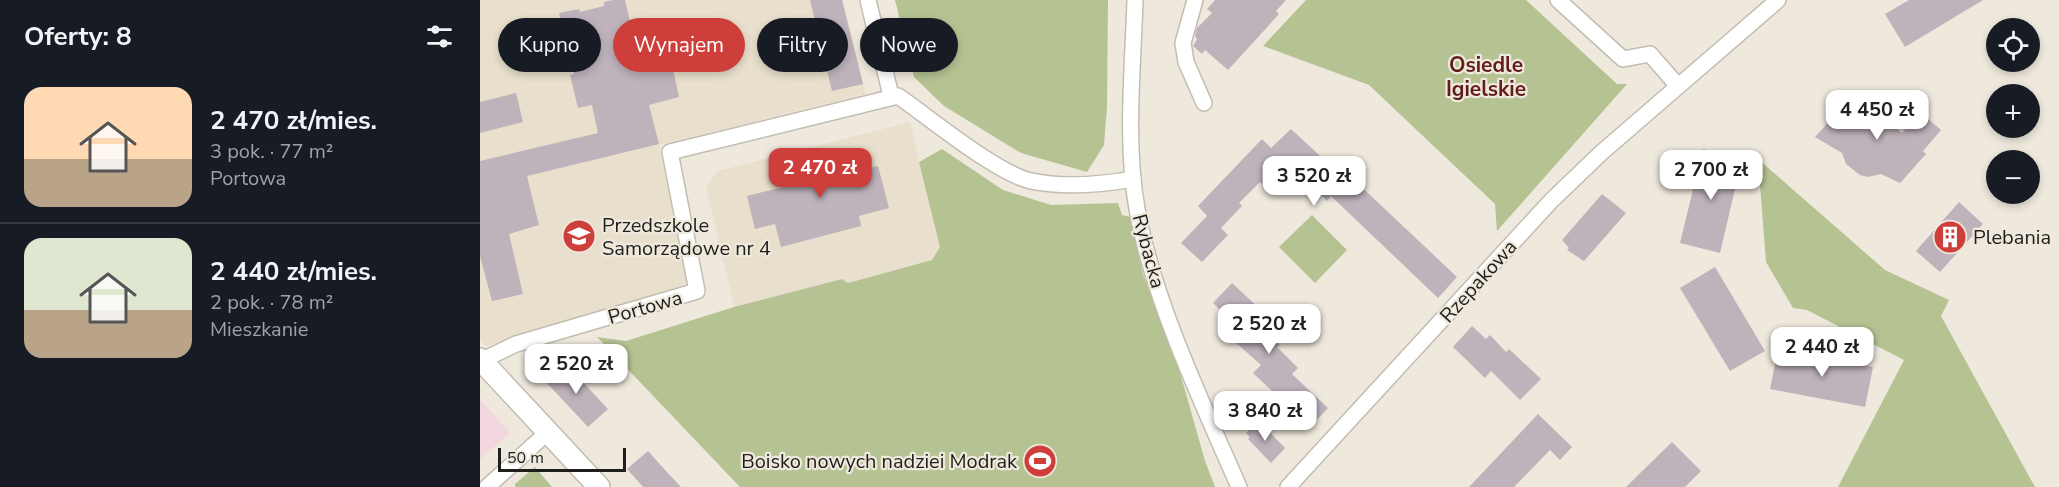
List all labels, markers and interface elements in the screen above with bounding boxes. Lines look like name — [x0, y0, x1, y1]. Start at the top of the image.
chip: Kupno — [498, 18, 601, 72]
chip: Wynajem — [613, 18, 745, 72]
chip: Filtry — [757, 18, 848, 72]
chip: Nowe — [860, 18, 958, 72]
map controls — [1986, 18, 2040, 204]
button: locate — [1986, 18, 2040, 72]
text: Oferty: 8 — [24, 19, 131, 54]
icon: filters — [423, 20, 456, 53]
district label: Osiedle Igielskie — [1446, 51, 1526, 103]
button: + — [1986, 84, 2040, 138]
pin: 4 450 zł — [1815, 90, 1939, 141]
text: 4 450 zł — [1840, 96, 1914, 123]
text: 2 470 zł/mies. — [210, 103, 377, 138]
icon: home — [72, 111, 144, 183]
text: 3 pok. · 77 m² — [210, 138, 333, 165]
pin: 2 470 zł — [758, 148, 882, 199]
pin: 2 700 zł — [1649, 150, 1773, 201]
button: − — [1986, 150, 2040, 204]
text: 2 470 zł — [783, 154, 857, 181]
pin: 3 520 zł — [1252, 156, 1376, 207]
text: 2 700 zł — [1674, 156, 1748, 183]
text: 3 520 zł — [1277, 162, 1351, 189]
text: Portowa — [210, 165, 286, 192]
street label: Rybacka — [1126, 211, 1171, 291]
place label: Przedszkole Samorządowe nr 4 — [602, 212, 771, 262]
school or university icon: Przedszkole Samorządowe nr 4 — [561, 218, 597, 254]
building icon: Plebania — [1932, 219, 1968, 255]
place label: Plebania — [1973, 224, 2051, 251]
street label: Rzepakowa — [1434, 234, 1523, 329]
text: 2 440 zł/mies. — [210, 254, 377, 289]
icon: home — [72, 262, 144, 334]
street label: Portowa — [605, 284, 685, 331]
text: 2 pok. · 78 m² — [210, 289, 333, 316]
pin: 2 520 zł — [1207, 304, 1331, 355]
text: 2 520 zł — [1232, 310, 1306, 337]
text: Mieszkanie — [210, 316, 308, 343]
pin: 2 440 zł — [1760, 327, 1884, 378]
text: 2 440 zł — [1785, 333, 1859, 360]
pin: 2 520 zł — [514, 344, 638, 395]
text: 2 520 zł — [539, 350, 613, 377]
pin: 3 840 zł — [1203, 391, 1327, 442]
text: 3 840 zł — [1228, 397, 1302, 424]
sports icon: Boisko nowych nadziei Modrak — [1022, 443, 1058, 479]
scale bar — [498, 445, 626, 472]
text: 50 m — [507, 447, 544, 469]
place label: Boisko nowych nadziei Modrak — [741, 448, 1018, 475]

